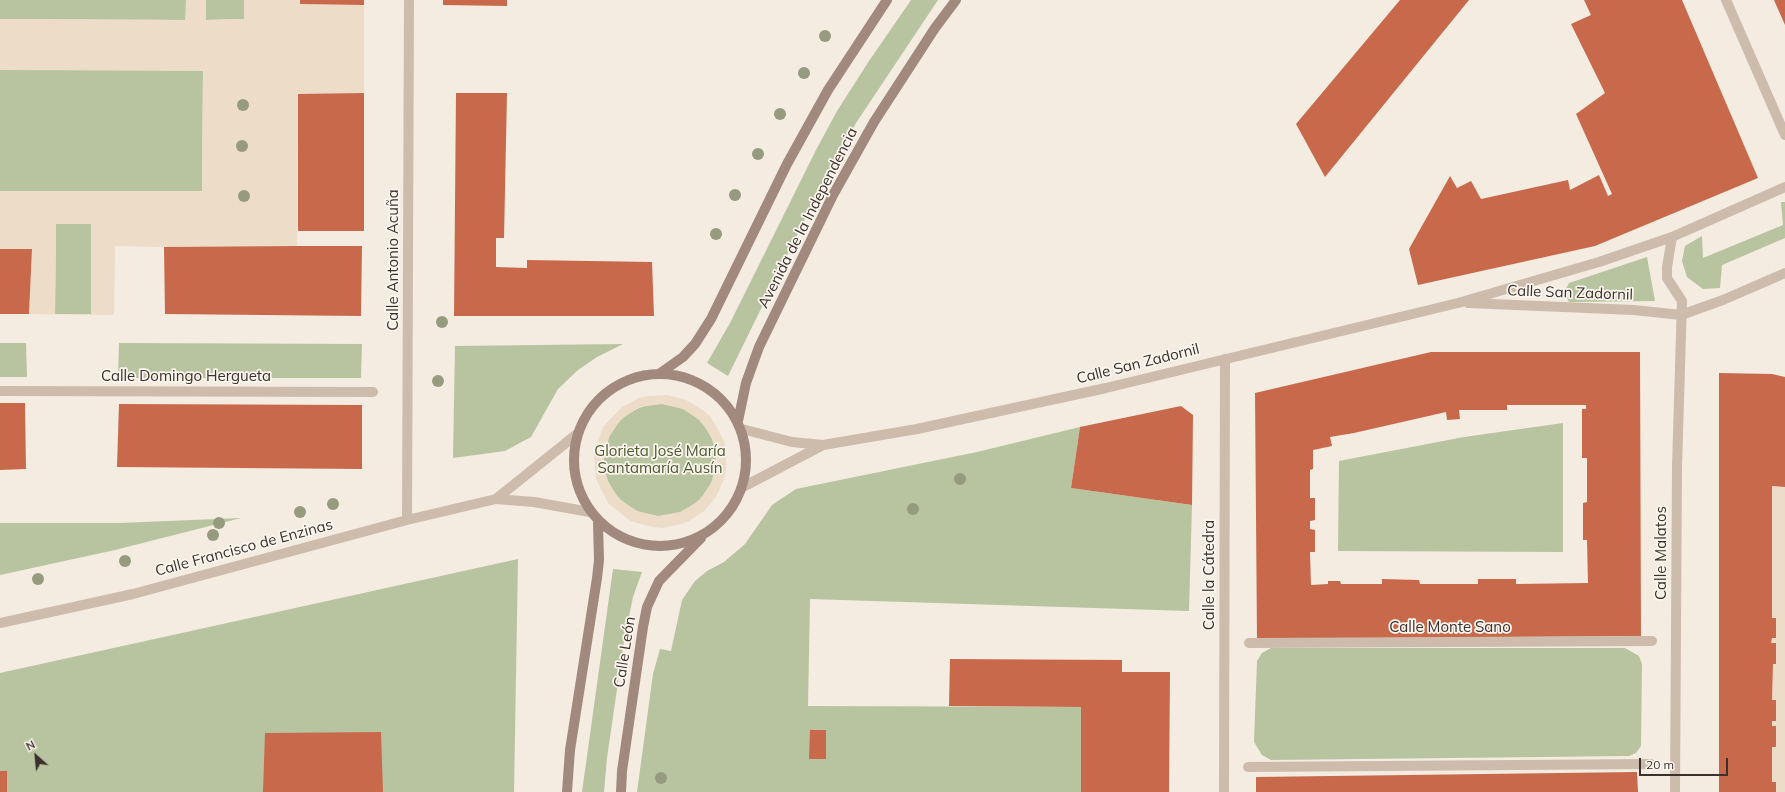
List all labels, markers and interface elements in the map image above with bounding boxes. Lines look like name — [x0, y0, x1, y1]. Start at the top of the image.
street label: Avenida de la Independencia — [755, 125, 861, 311]
street label: Calle Antonio Acuña — [384, 189, 402, 331]
street label: Calle San Zadornil — [1507, 282, 1633, 304]
street label: Calle San Zadornil — [1075, 340, 1201, 388]
street label: Calle Domingo Hergueta — [101, 367, 271, 385]
park label: Glorieta José María Santamaría Ausín — [594, 442, 726, 477]
street label: Calle Malatos — [1652, 506, 1670, 600]
street label: Calle Francisco de Enzinas — [153, 516, 335, 580]
street label: Calle la Cátedra — [1200, 520, 1218, 630]
street label: Calle León — [610, 615, 640, 689]
street label: Calle Monte Sano — [1389, 618, 1511, 636]
north arrow — [16, 736, 56, 776]
text: N — [24, 737, 37, 753]
scale bar — [1641, 750, 1730, 776]
text: 20 m — [1646, 757, 1674, 772]

